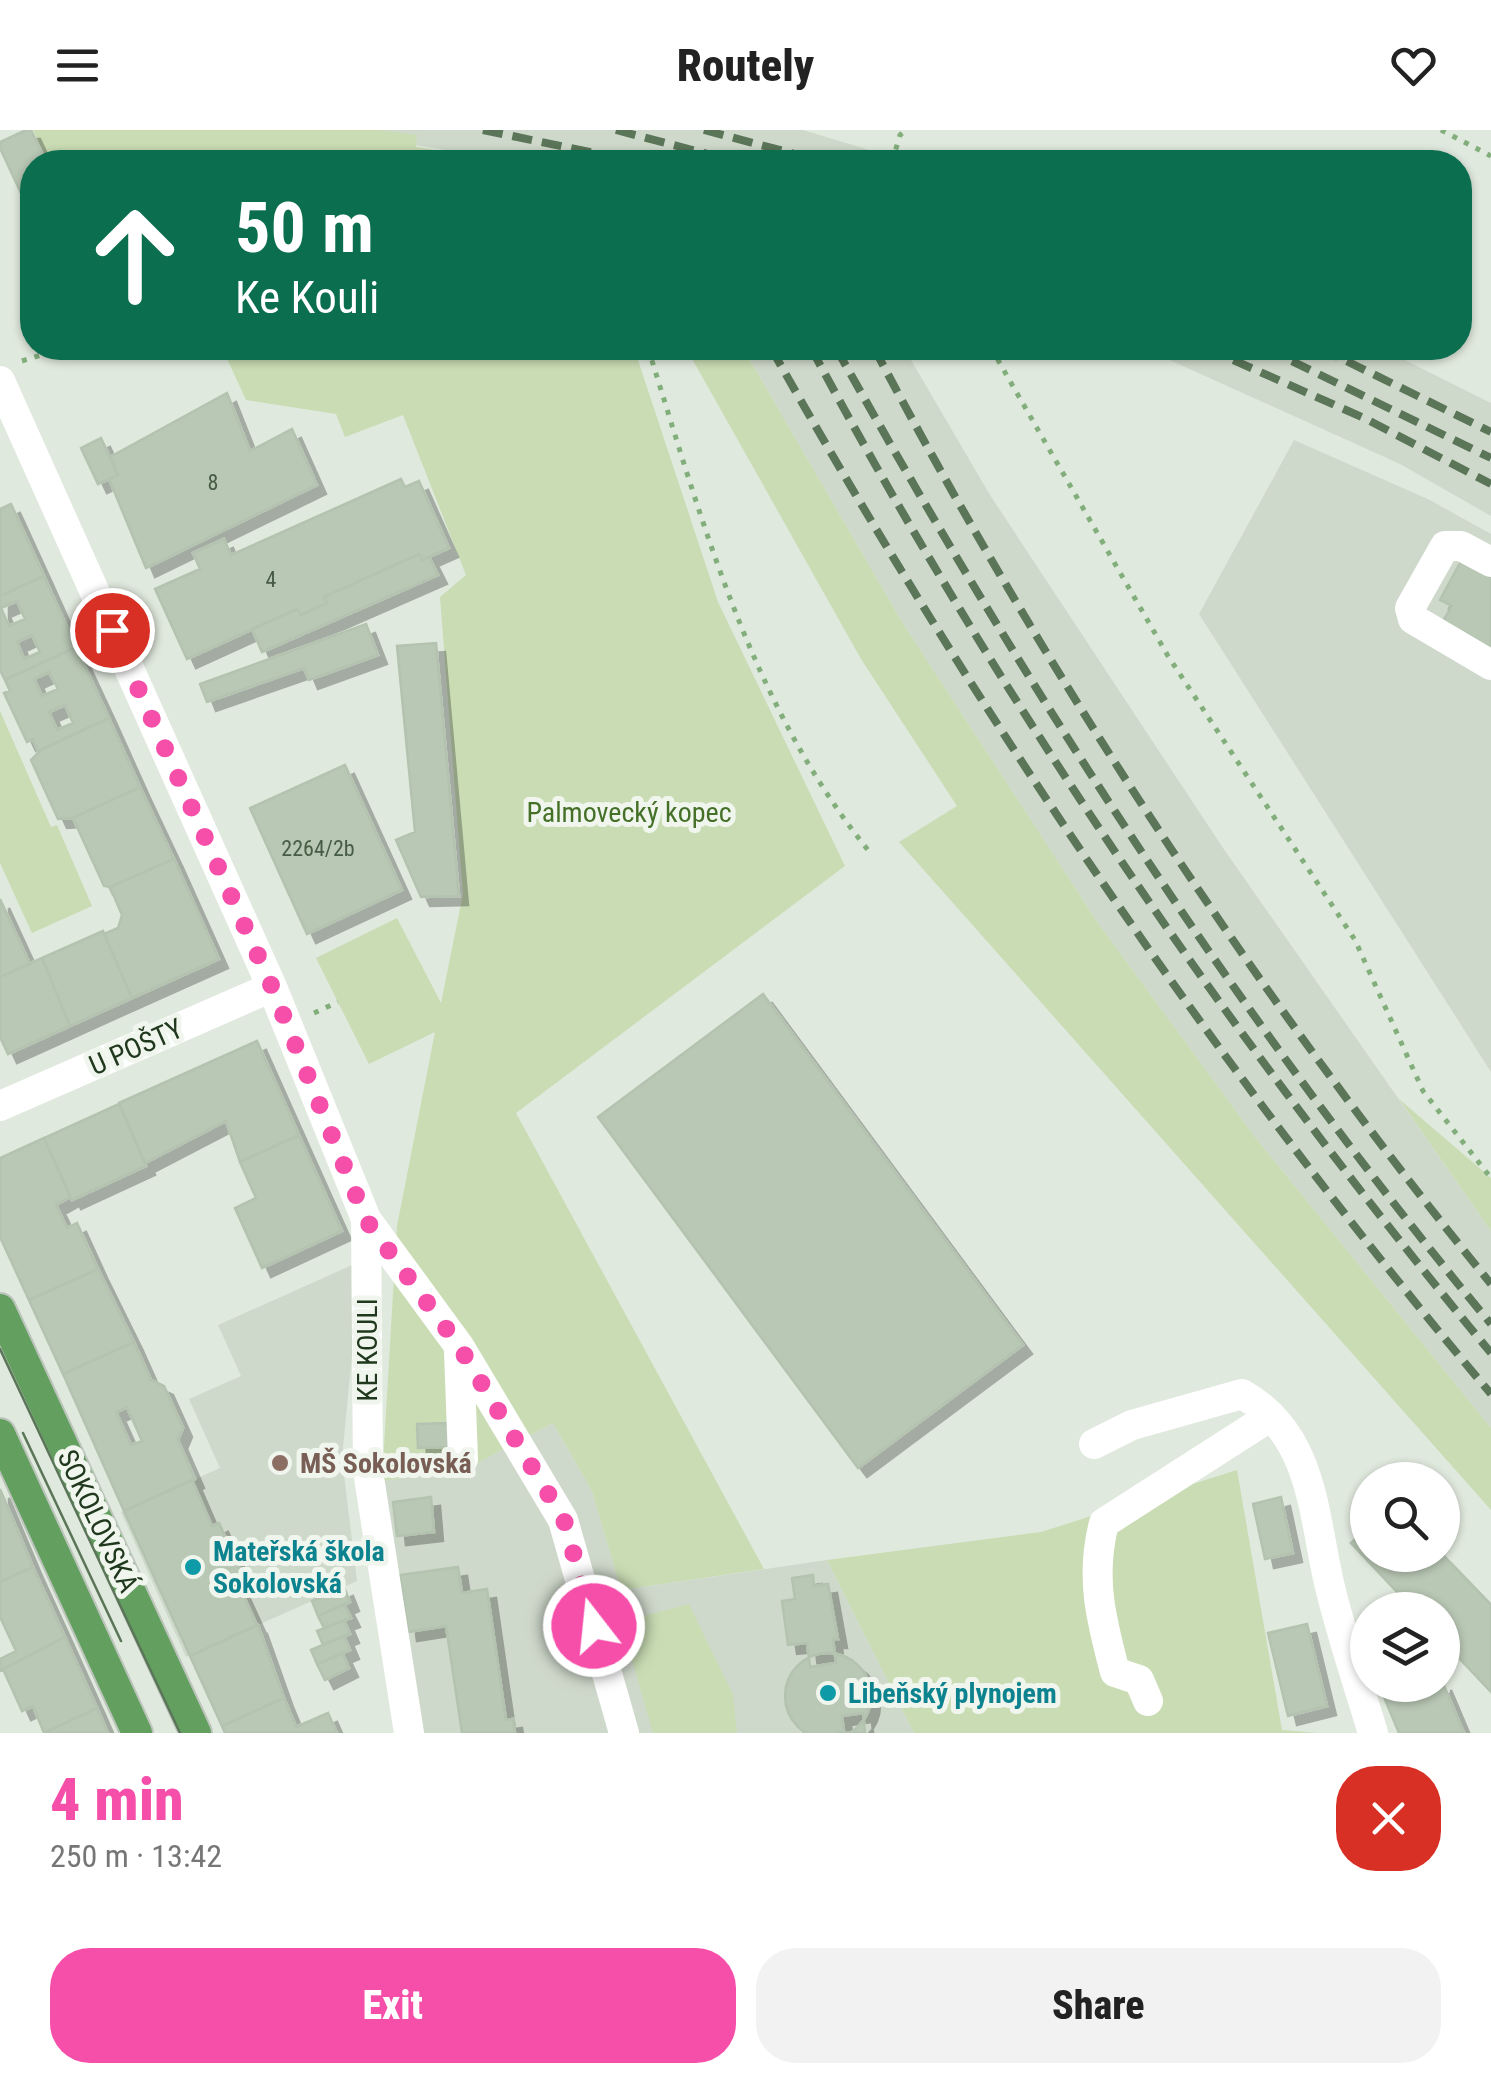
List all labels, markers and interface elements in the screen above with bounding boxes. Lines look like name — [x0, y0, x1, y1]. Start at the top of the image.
icon: menu — [50, 38, 105, 93]
icon: heart — [1386, 38, 1441, 93]
text: Routely — [677, 39, 814, 92]
text: 50 m — [235, 187, 374, 269]
icon: ahead — [70, 190, 200, 320]
text: Ke Kouli — [235, 271, 379, 324]
house number: 8 — [208, 470, 218, 495]
house number: 4 — [266, 567, 277, 592]
pin — [70, 588, 155, 673]
icon: arrive — [85, 603, 140, 658]
park label: Palmovecký kopec — [526, 796, 732, 829]
house number: 2264/2b — [281, 836, 355, 861]
street label: U POŠTY — [84, 1012, 188, 1082]
street label: KE KOULI — [351, 1298, 384, 1402]
street label: SOKOLOVSKÁ — [51, 1444, 145, 1598]
place label: MŠ Sokolovská — [300, 1447, 472, 1480]
marker: MŠ Sokolovská — [269, 1452, 291, 1474]
map controls — [1350, 1462, 1460, 1702]
button: search — [1350, 1462, 1460, 1572]
place label: Mateřská škola Sokolovská — [213, 1535, 385, 1600]
marker: Mateřská škola Sokolovská — [182, 1556, 204, 1578]
position arrow — [542, 1574, 646, 1678]
button: layers — [1350, 1592, 1460, 1702]
place label: Libeňský plynojem — [848, 1677, 1057, 1710]
marker: Libeňský plynojem — [817, 1682, 839, 1704]
text: 4 min — [50, 1764, 184, 1835]
button: close — [1336, 1766, 1441, 1871]
text: 250 m · 13:42 — [50, 1837, 222, 1875]
button: Exit — [50, 1948, 736, 2063]
button: Share — [756, 1948, 1441, 2063]

